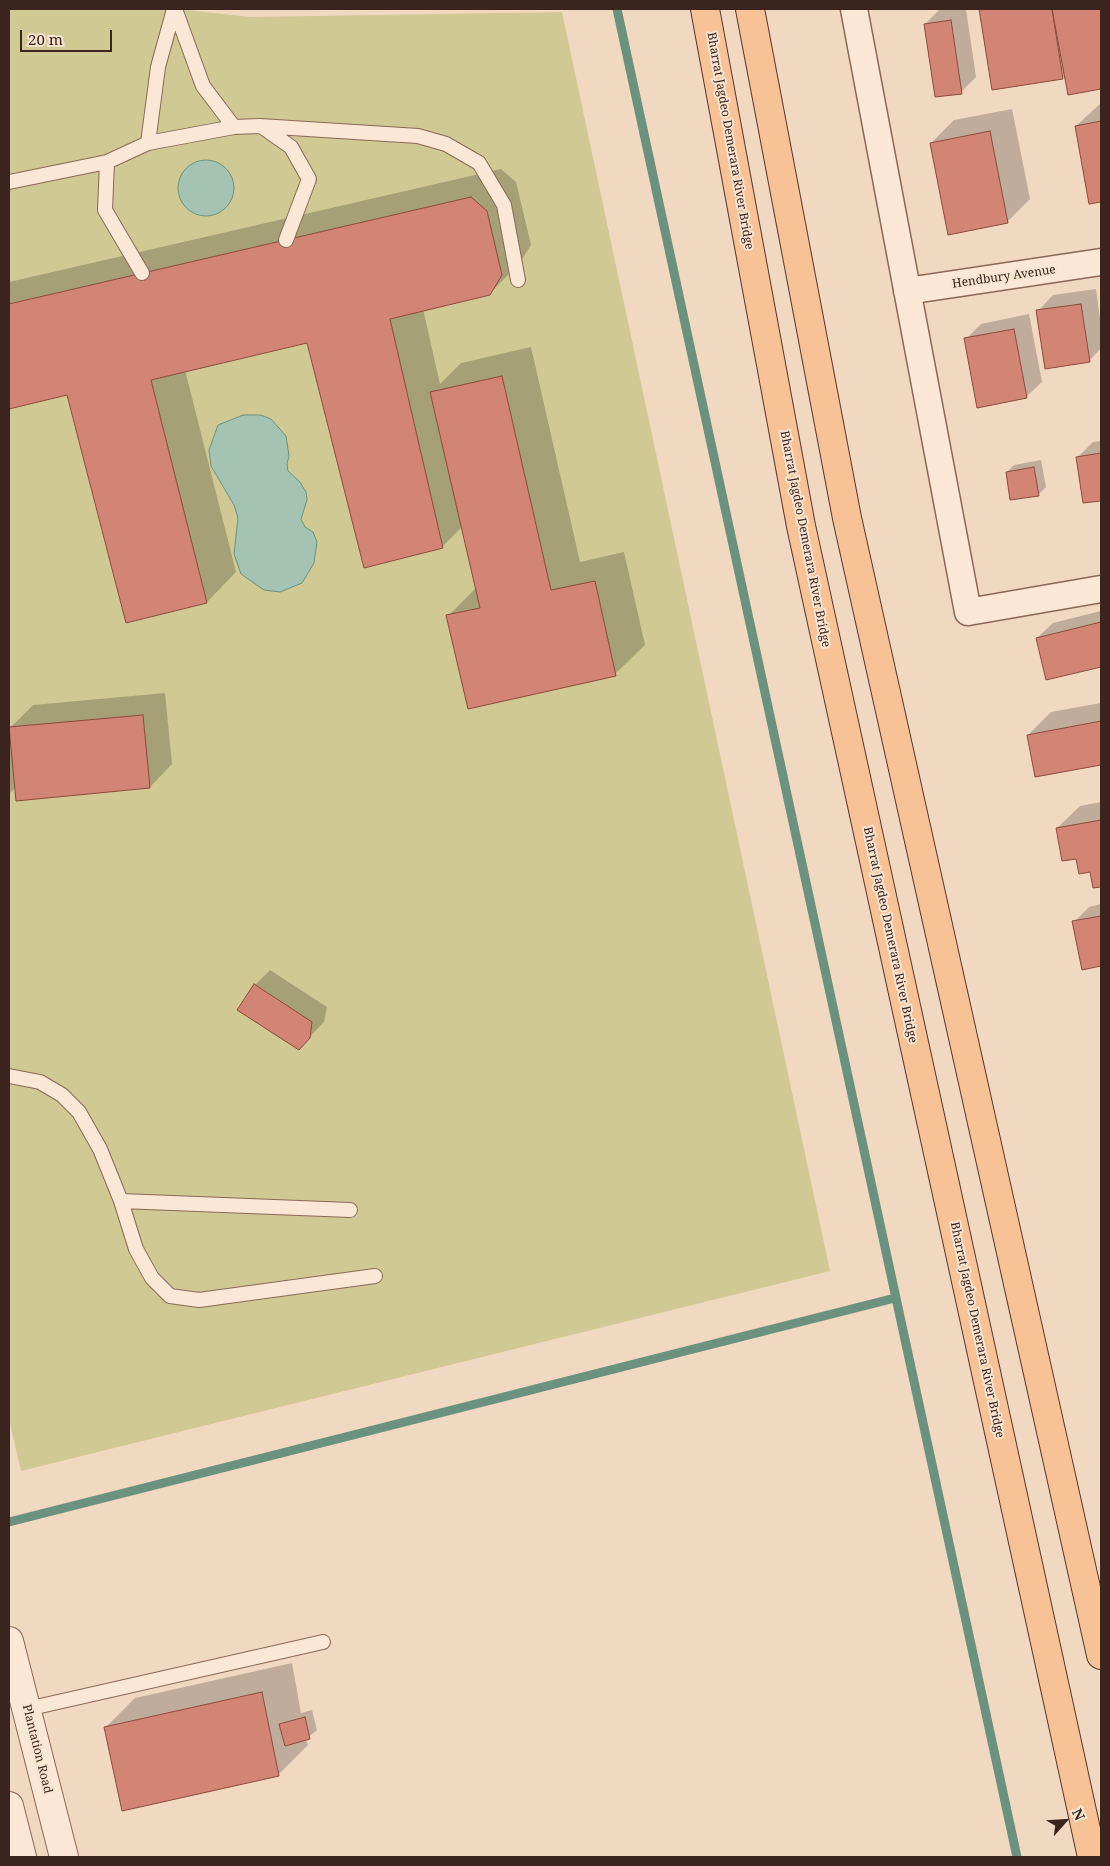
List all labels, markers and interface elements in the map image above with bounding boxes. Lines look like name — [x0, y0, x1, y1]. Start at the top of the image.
scale bar — [22, 20, 115, 52]
text: 20 m — [28, 29, 63, 49]
street label: Bharrat Jagdeo Demerara River Bridge — [704, 31, 756, 251]
street label: Hendbury Avenue — [951, 263, 1057, 291]
street label: Bharrat Jagdeo Demerara River Bridge — [777, 429, 833, 649]
street label: Bharrat Jagdeo Demerara River Bridge — [860, 826, 920, 1044]
street label: Bharrat Jagdeo Demerara River Bridge — [947, 1221, 1007, 1439]
street label: Plantation Road — [19, 1703, 55, 1795]
north arrow — [1040, 1796, 1090, 1846]
text: N — [1068, 1805, 1090, 1823]

